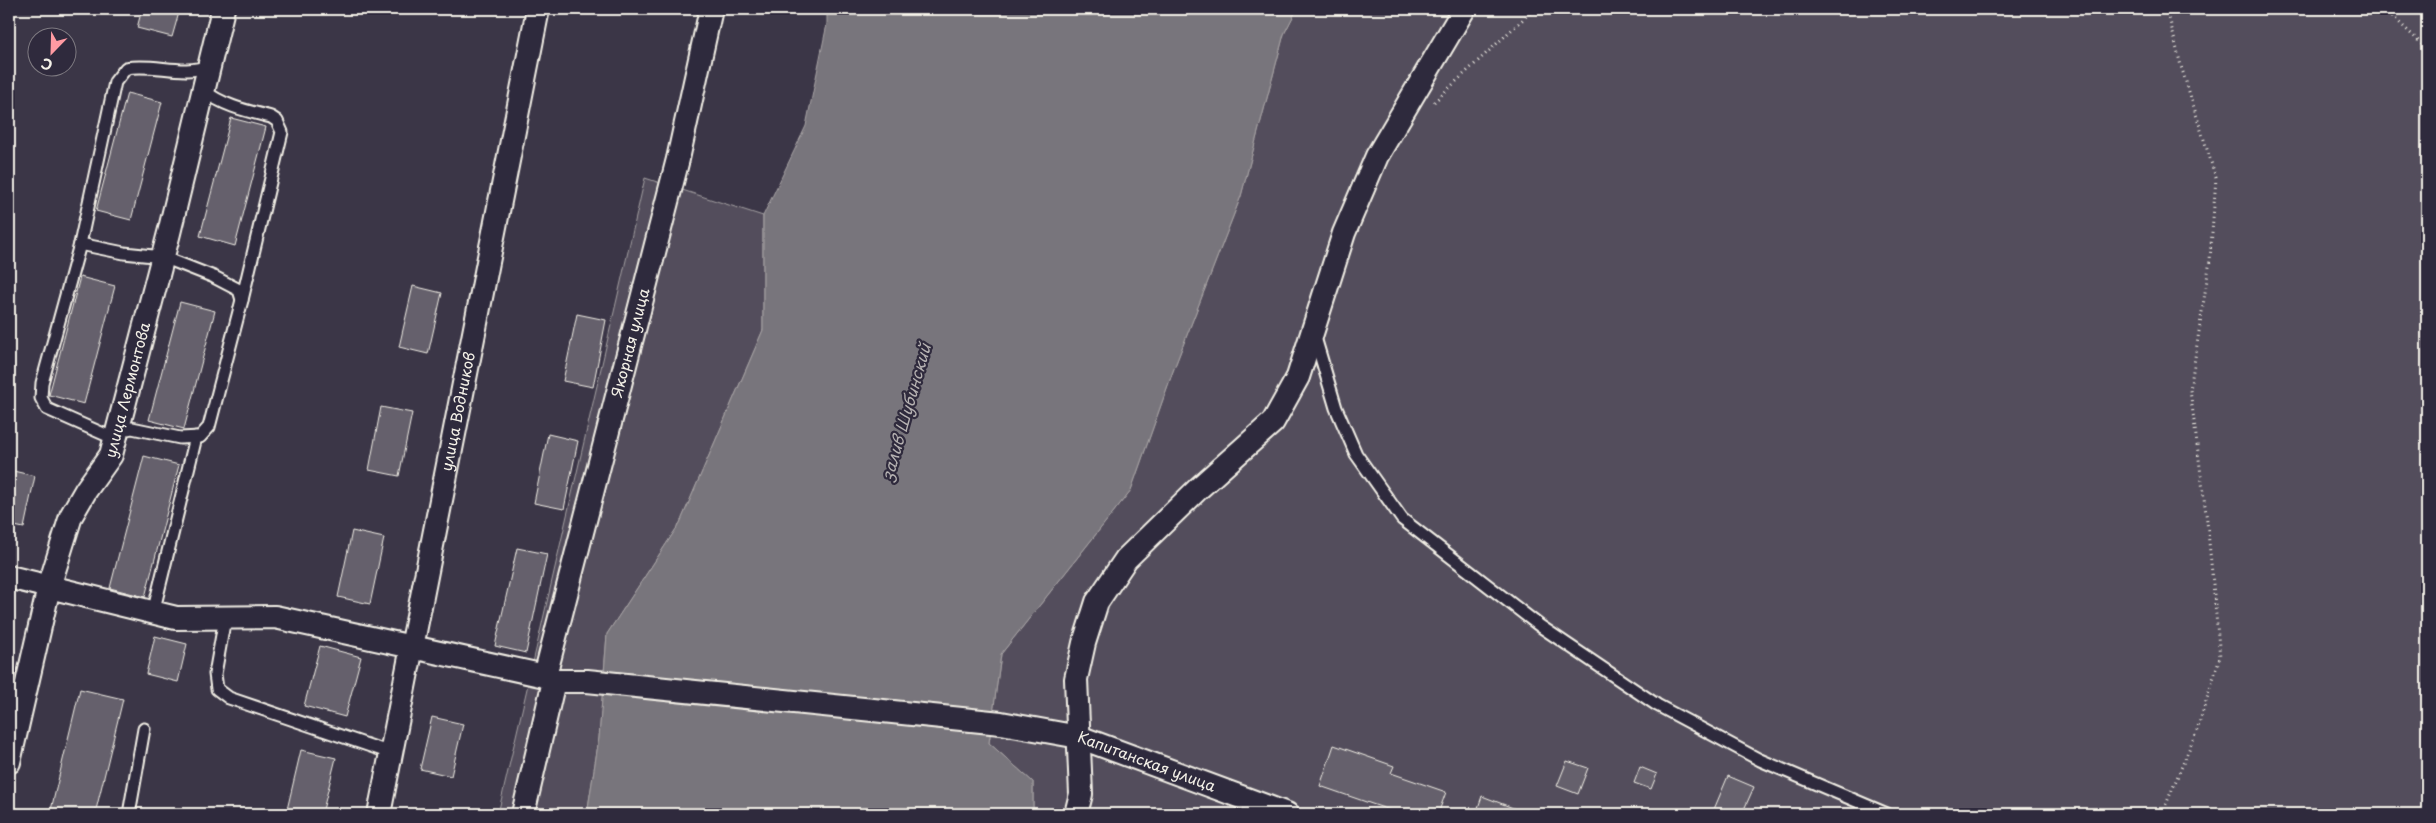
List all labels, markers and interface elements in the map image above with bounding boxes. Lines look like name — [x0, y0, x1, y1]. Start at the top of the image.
north arrow — [28, 28, 78, 78]
text: С — [38, 53, 56, 76]
street label: Якорная улица — [604, 285, 655, 400]
street label: улица Лермонтова — [98, 319, 155, 460]
water label: залив Шубинский — [874, 338, 937, 484]
street label: улица Водников — [434, 350, 480, 473]
street label: Капитанская улица — [1075, 725, 1220, 797]

